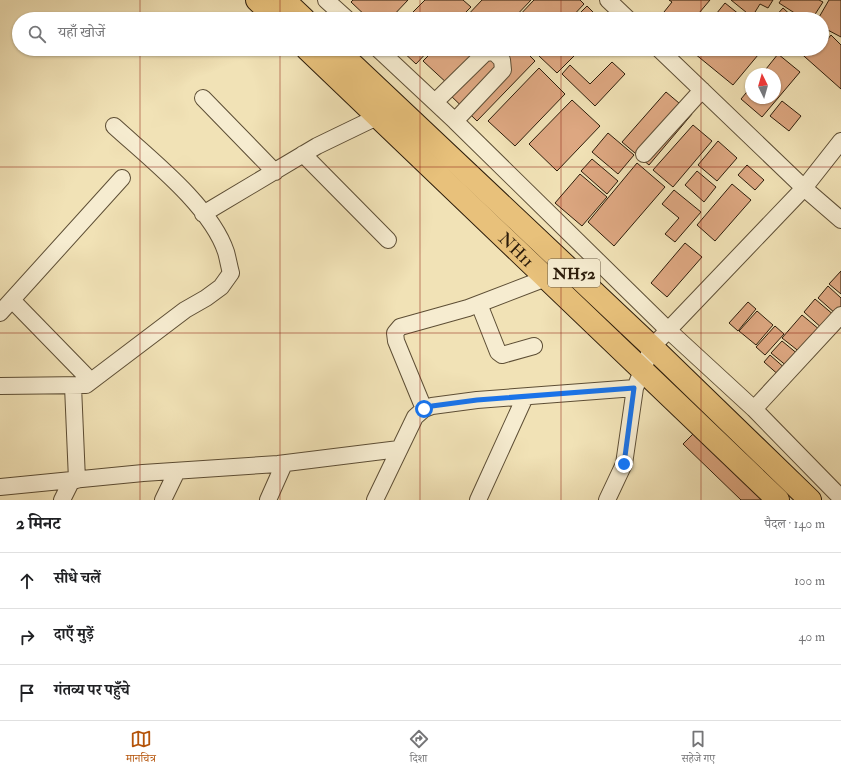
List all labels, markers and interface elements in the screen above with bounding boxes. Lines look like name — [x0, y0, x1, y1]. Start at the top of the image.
search box — [12, 12, 829, 56]
icon: search — [26, 23, 48, 45]
text: यहाँ खोजें — [58, 23, 105, 42]
north arrow — [745, 68, 781, 104]
street label: NH11 — [494, 228, 538, 272]
road number: NH52 — [548, 259, 600, 287]
route start — [415, 400, 433, 418]
route end — [615, 455, 633, 473]
text: 2 मिनट — [16, 513, 60, 534]
text: पैदल · 140 m — [765, 516, 825, 532]
text: सीधे चलें — [54, 569, 101, 588]
icon: ahead — [16, 570, 38, 592]
text: 100 m — [794, 573, 825, 589]
text: दाएँ मुड़ें — [54, 625, 94, 644]
icon: right — [16, 626, 38, 648]
text: 40 m — [799, 629, 825, 645]
text: गंतव्य पर पहुँचे — [54, 681, 130, 700]
icon: arrive — [16, 682, 38, 704]
tab: मानचित्र — [126, 728, 156, 769]
tab: दिशा — [408, 728, 430, 769]
tab: सहेजे गए — [681, 728, 715, 769]

